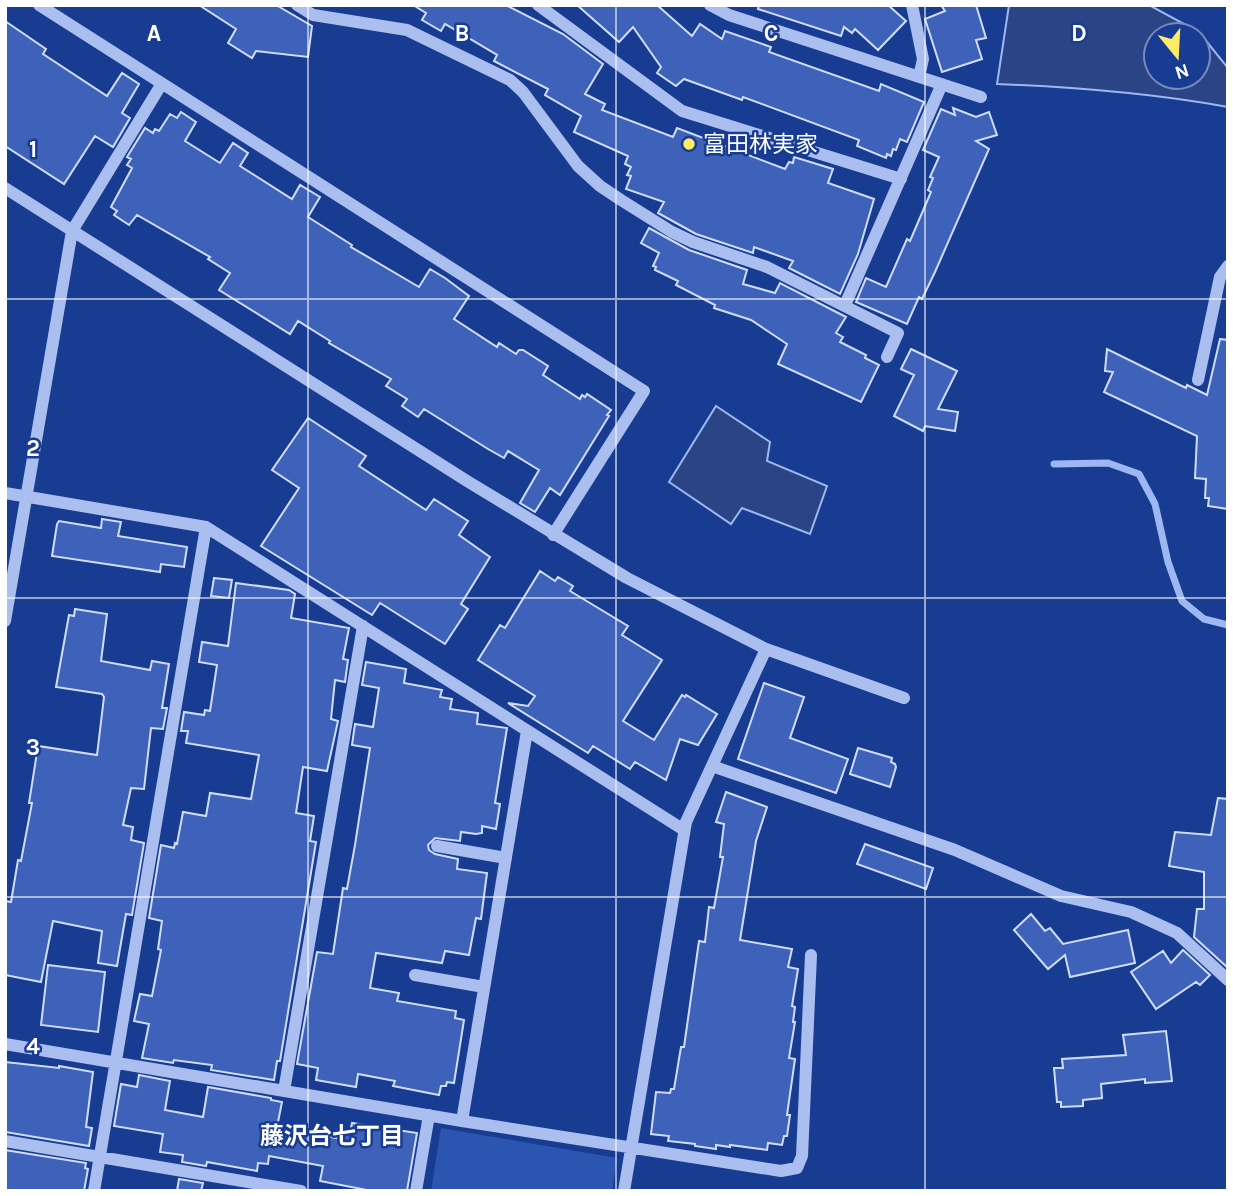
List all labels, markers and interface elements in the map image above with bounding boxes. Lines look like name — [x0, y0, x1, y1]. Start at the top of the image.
text: A — [147, 20, 161, 47]
text: B — [455, 20, 469, 47]
text: C — [764, 20, 778, 47]
text: D — [1071, 20, 1087, 47]
north arrow — [1142, 21, 1212, 91]
text: N — [1172, 59, 1192, 84]
place label: 富田林実家 — [703, 131, 818, 158]
text: 1 — [29, 136, 37, 163]
marker: 富田林実家 — [681, 136, 697, 152]
text: 2 — [26, 435, 40, 462]
text: 3 — [26, 734, 40, 761]
text: 4 — [26, 1033, 40, 1060]
district label: 藤沢台七丁目 — [260, 1122, 404, 1150]

